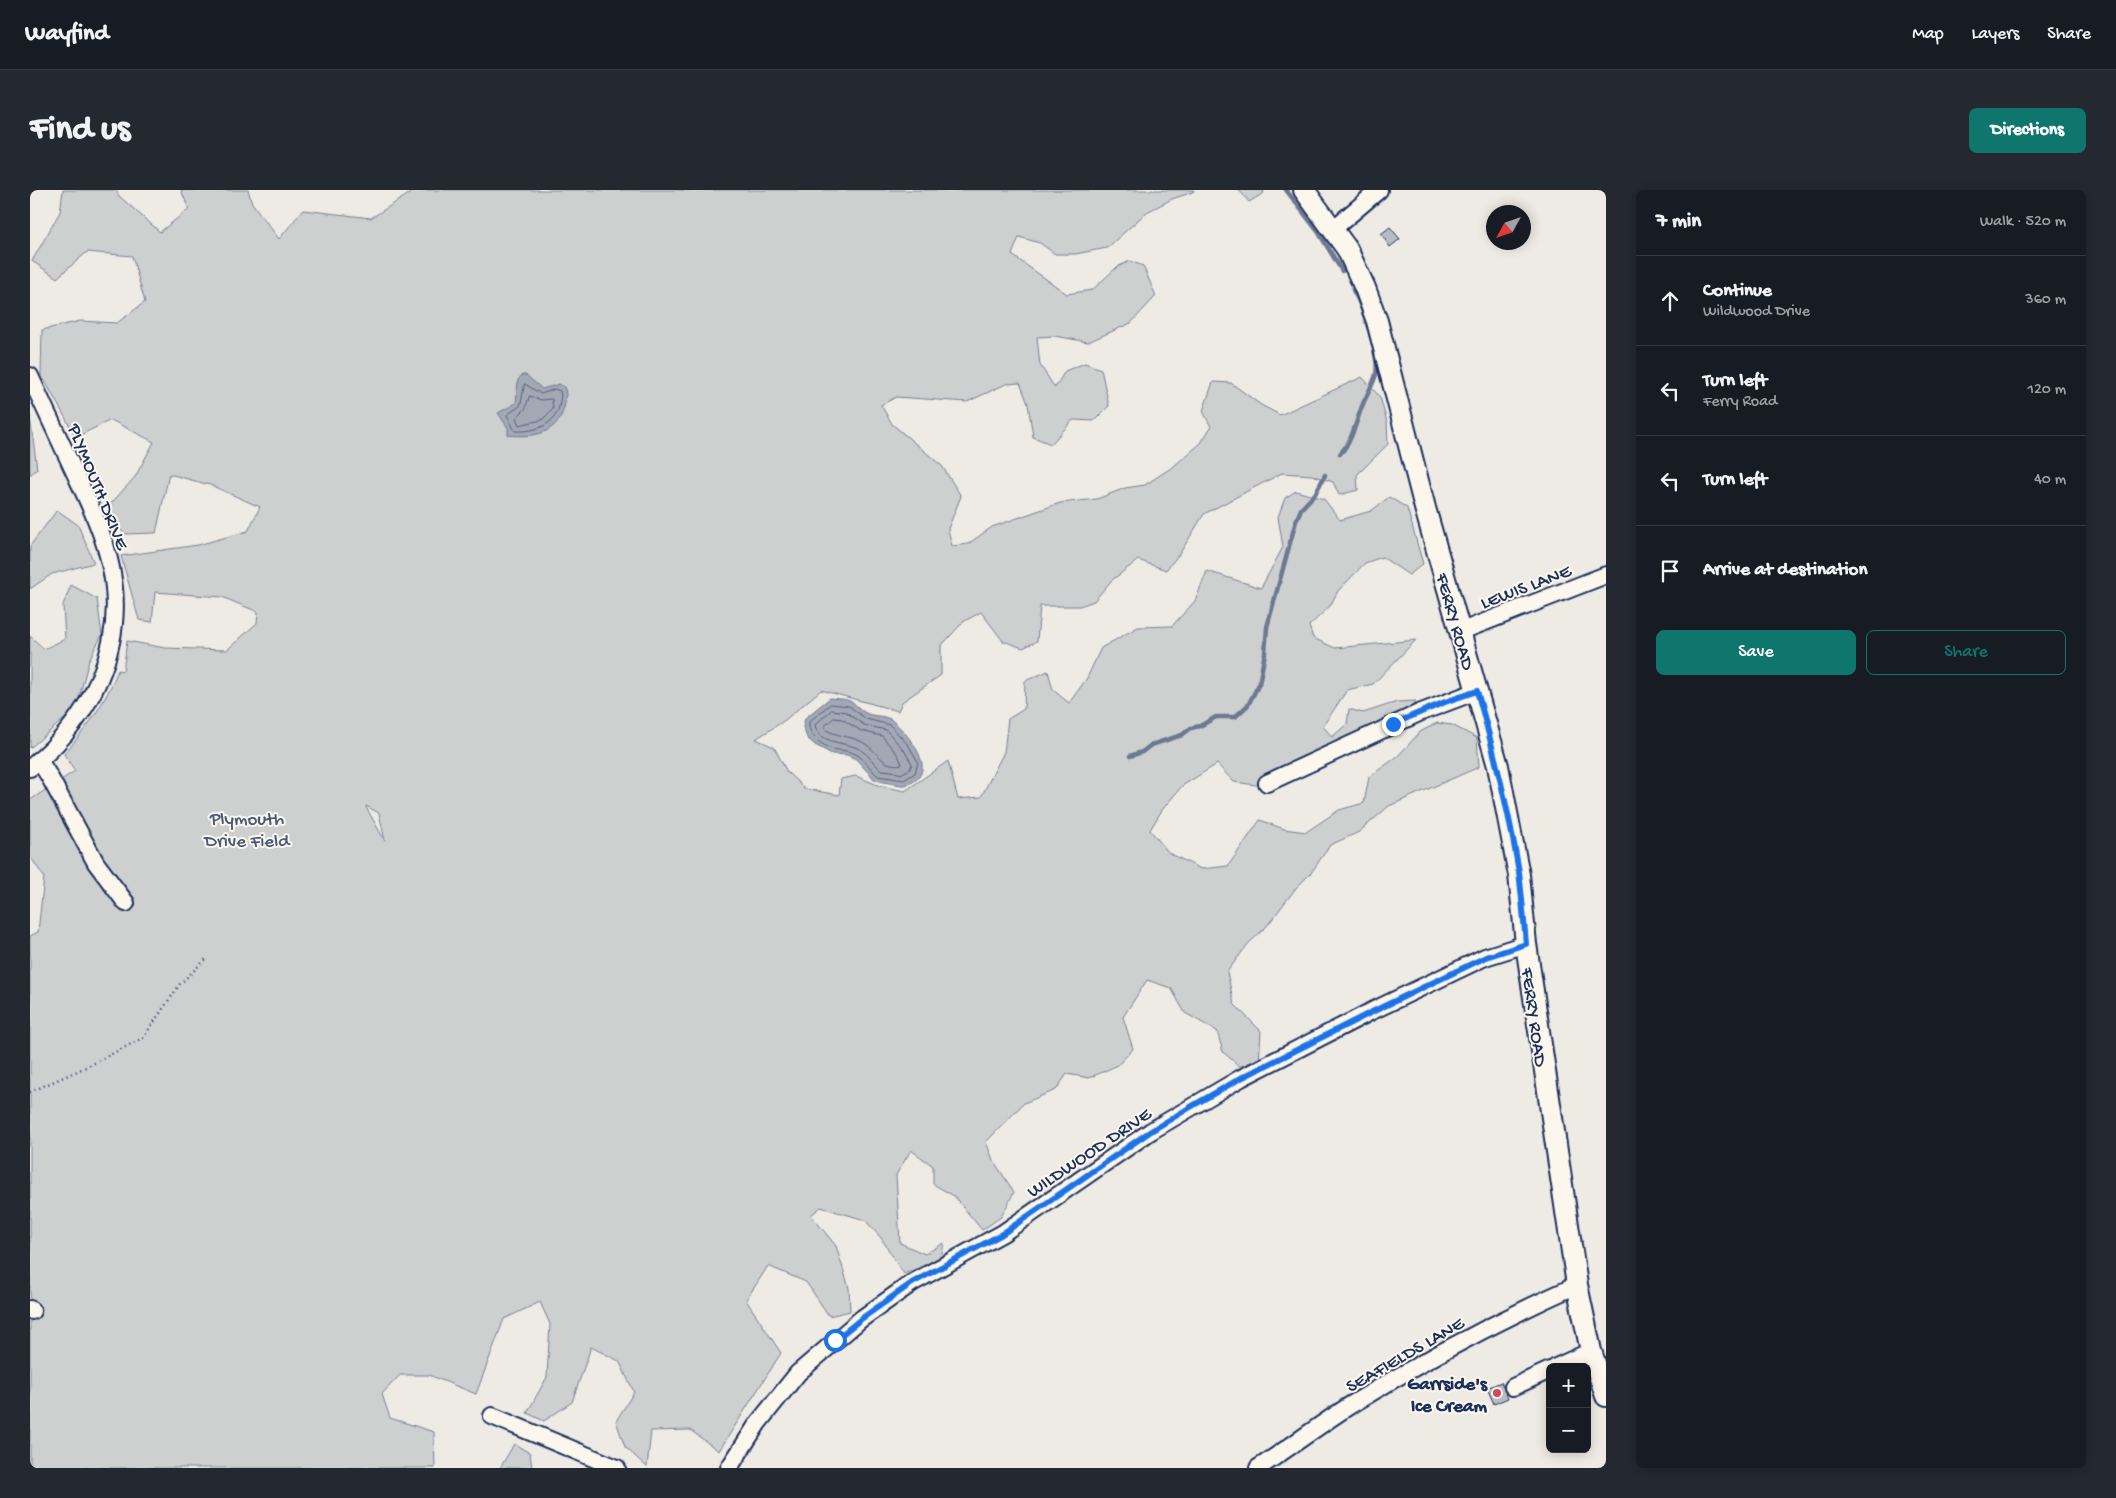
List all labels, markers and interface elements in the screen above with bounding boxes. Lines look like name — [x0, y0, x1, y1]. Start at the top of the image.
text: Wayfind — [25, 20, 109, 49]
text: Map — [1912, 24, 1944, 45]
text: Layers — [1972, 24, 2019, 45]
text: Share — [2047, 24, 2091, 45]
button: Directions — [1969, 108, 2086, 153]
text: Find us — [30, 110, 130, 151]
north arrow — [1486, 205, 1531, 250]
text: 7 min — [1656, 210, 1701, 235]
text: Walk · 520 m — [1980, 213, 2066, 232]
text: Continue — [1703, 280, 1772, 303]
icon: ahead — [1656, 287, 1684, 315]
text: 360 m — [2025, 291, 2066, 310]
text: Wildwood Drive — [1703, 303, 1810, 322]
text: Turn left — [1703, 370, 1767, 393]
icon: left — [1656, 377, 1684, 405]
text: 120 m — [2027, 381, 2066, 400]
text: Ferry Road — [1703, 393, 1777, 412]
street label: PLYMOUTH DRIVE — [61, 420, 133, 555]
icon: left — [1656, 467, 1684, 495]
text: Turn left — [1703, 469, 1767, 492]
text: 40 m — [2034, 471, 2066, 490]
icon: arrive — [1656, 557, 1684, 585]
text: Arrive at destination — [1703, 559, 1867, 582]
street label: LEWIS LANE — [1478, 560, 1576, 616]
street label: FERRY ROAD — [1429, 570, 1479, 674]
button: Save — [1656, 630, 1856, 675]
button: Share — [1866, 630, 2066, 675]
route end — [1382, 713, 1405, 736]
park label: Plymouth Drive Field — [203, 809, 291, 854]
street label: FERRY ROAD — [1514, 965, 1551, 1069]
street label: WILDWOOD DRIVE — [1023, 1103, 1158, 1204]
street label: SEAFIELDS LANE — [1342, 1312, 1470, 1399]
route start — [824, 1329, 847, 1352]
map controls — [1546, 1363, 1591, 1453]
button: + — [1546, 1363, 1591, 1408]
place label: Garrside's Ice Cream — [1407, 1374, 1488, 1419]
marker: Garrside's Ice Cream — [1491, 1387, 1503, 1399]
button: − — [1546, 1408, 1591, 1453]

